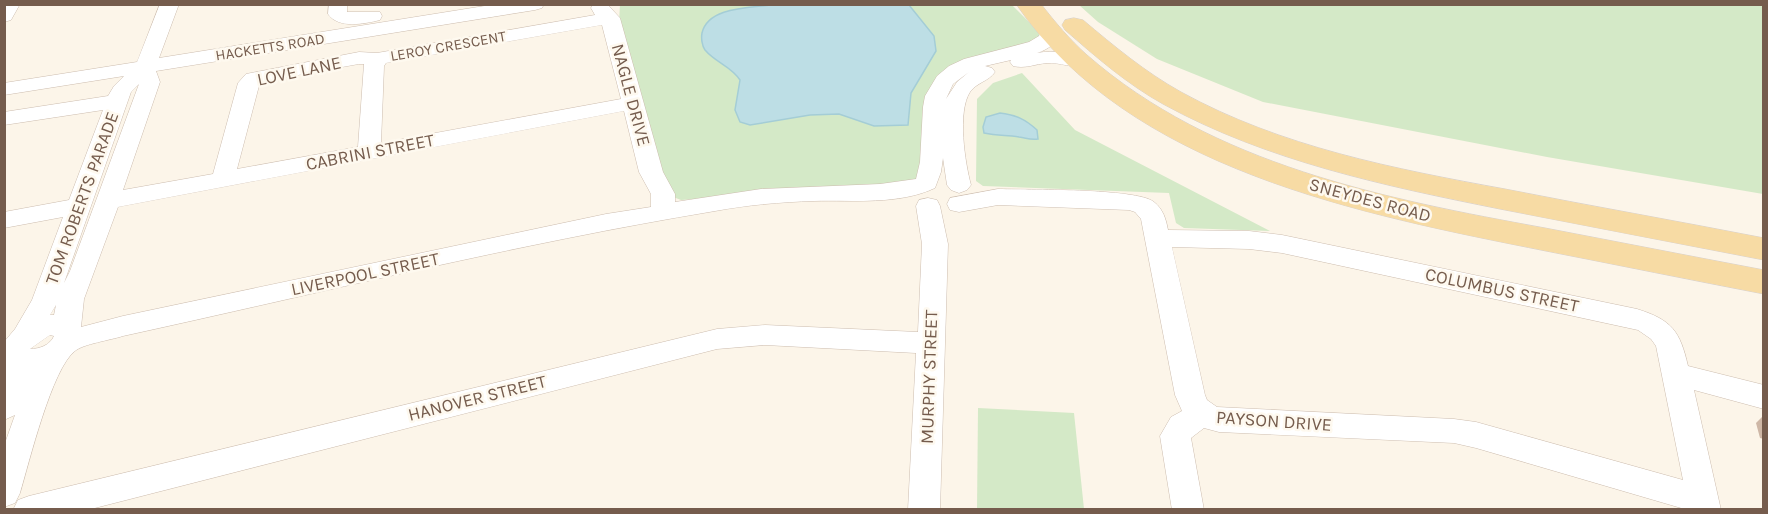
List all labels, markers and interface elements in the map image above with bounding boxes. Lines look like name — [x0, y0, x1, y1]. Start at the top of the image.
street label: LEROY CRESCENT — [389, 27, 508, 65]
street label: HACKETTS ROAD — [214, 29, 326, 65]
street label: NAGLE DRIVE — [607, 41, 655, 149]
street label: LOVE LANE — [255, 51, 343, 91]
street label: TOM ROBERTS PARADE — [40, 109, 124, 287]
street label: CABRINI STREET — [304, 129, 436, 175]
street label: SNEYDES ROAD — [1307, 173, 1433, 227]
street label: LIVERPOOL STREET — [289, 248, 441, 300]
street label: COLUMBUS STREET — [1423, 263, 1581, 317]
street label: MURPHY STREET — [916, 309, 942, 445]
street label: HANOVER STREET — [406, 370, 548, 426]
street label: PAYSON DRIVE — [1215, 406, 1333, 436]

